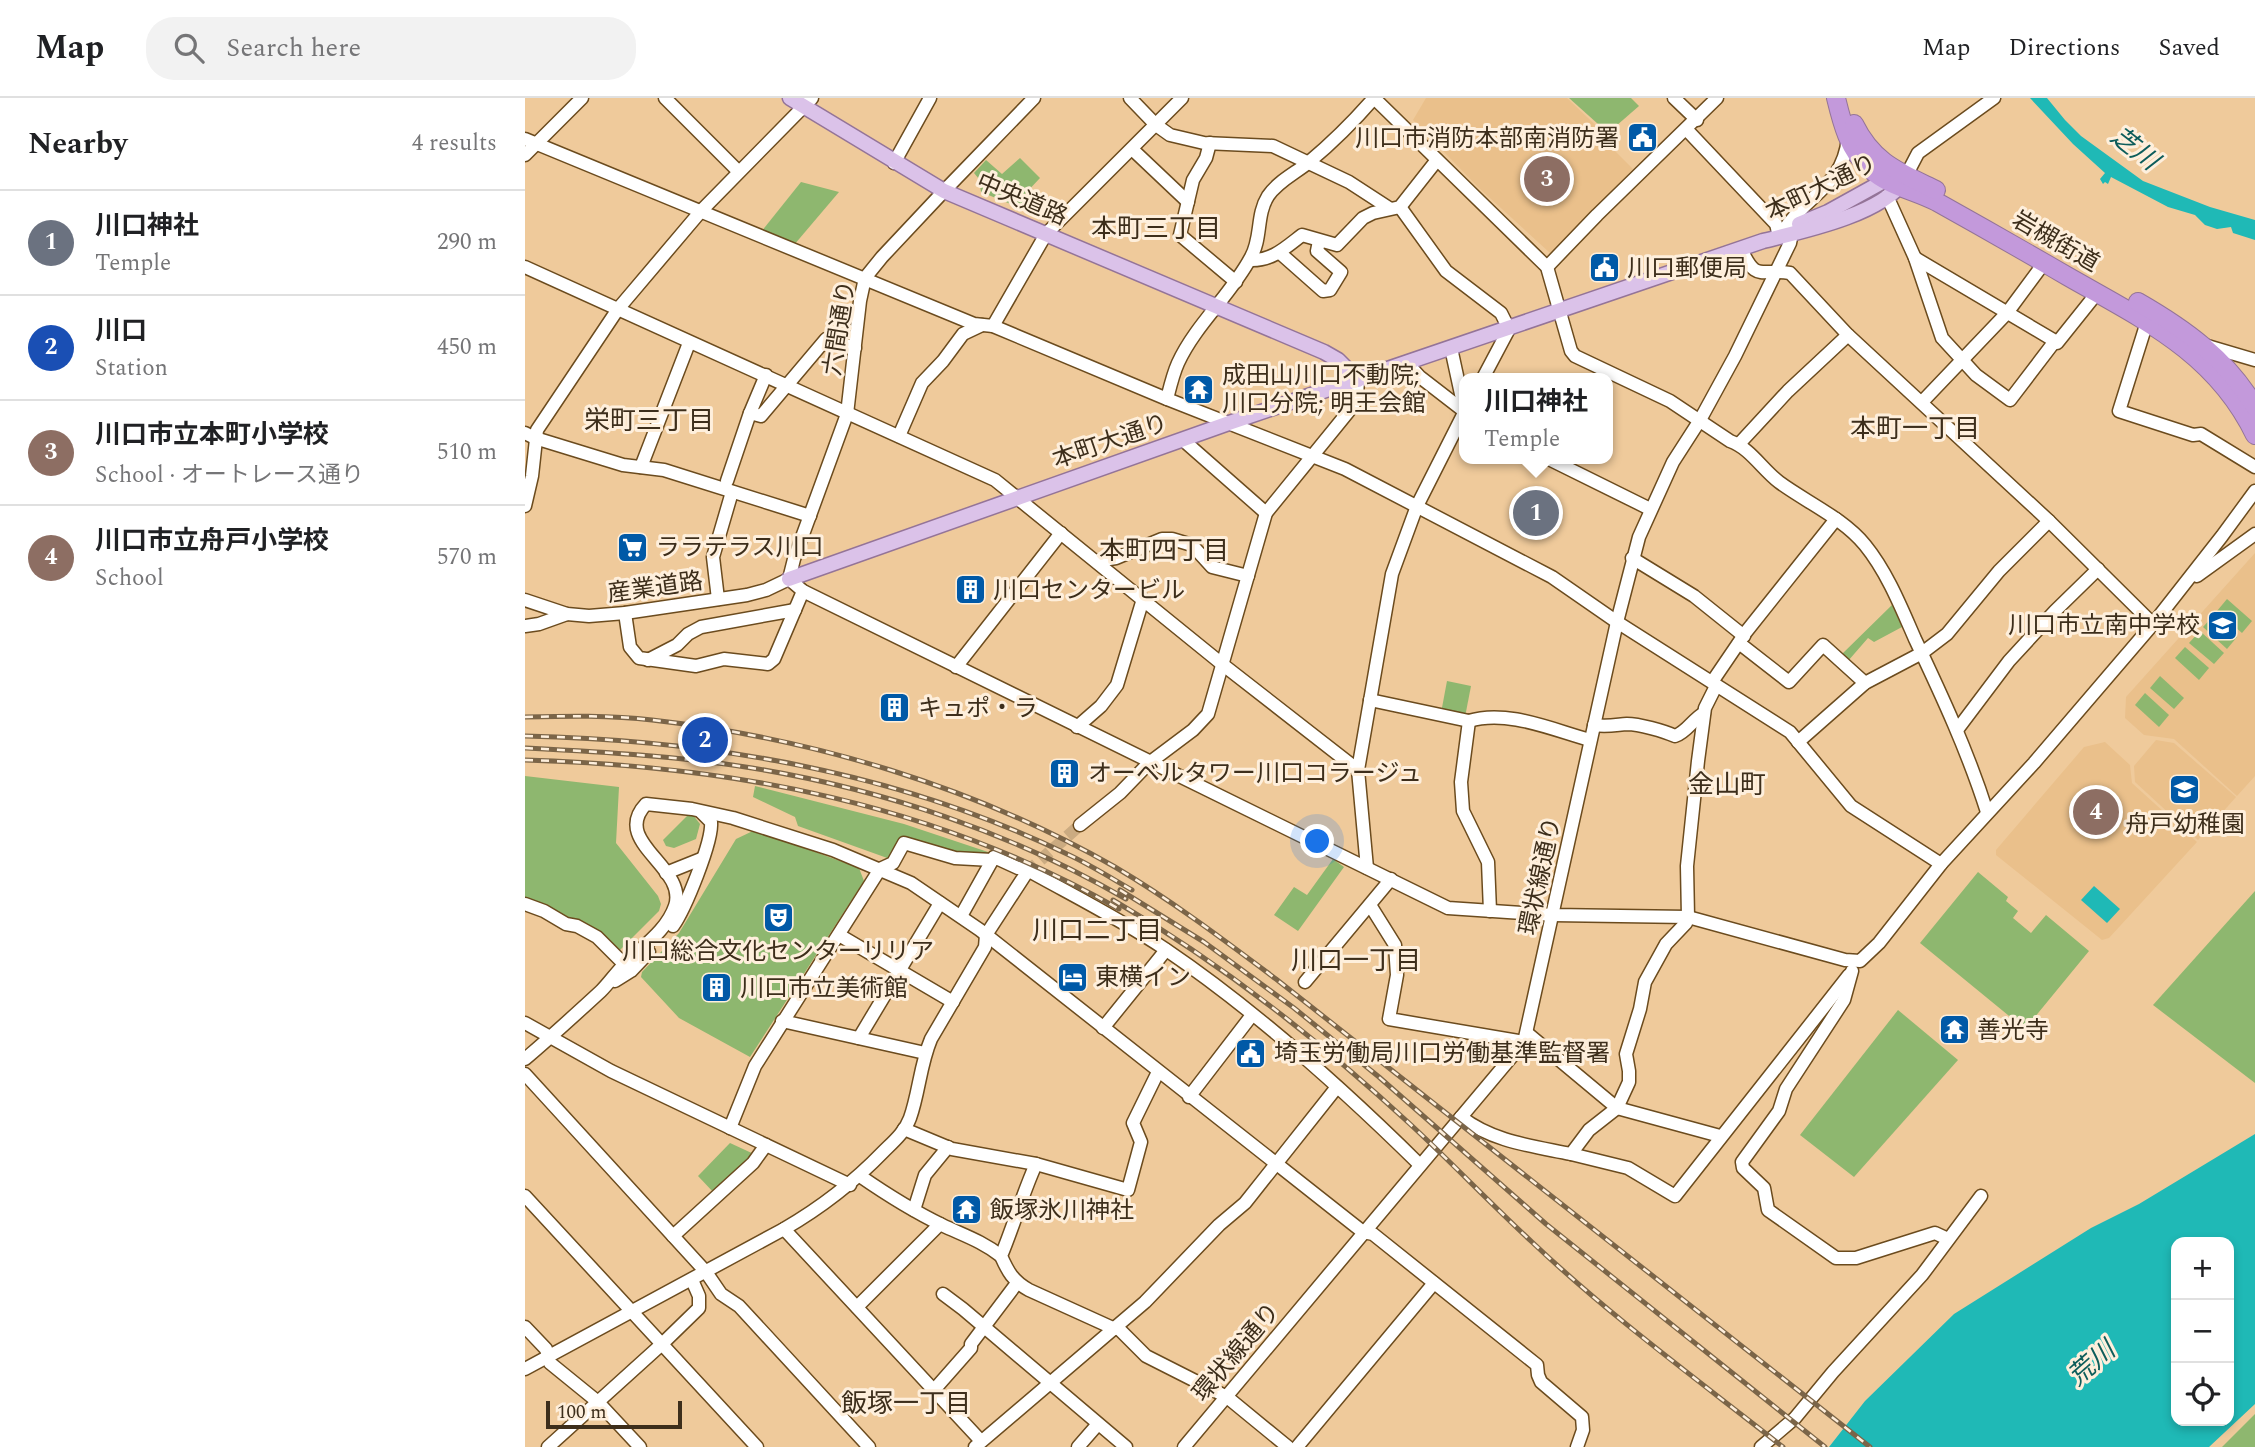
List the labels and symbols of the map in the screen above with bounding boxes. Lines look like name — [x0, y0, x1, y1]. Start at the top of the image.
water label: 芝川 — [2102, 117, 2170, 182]
place label: 川口市消防本部南消防署 — [1355, 121, 1619, 157]
public building icon: 川口市消防本部南消防署 — [1625, 121, 1659, 155]
street label: 本町大通り — [1760, 145, 1883, 230]
pin: 3 — [1524, 153, 1570, 205]
street label: 中央道路 — [970, 165, 1073, 235]
street label: 岩槻街道 — [2005, 202, 2106, 281]
district label: 本町三丁目 — [1091, 209, 1221, 249]
public building icon: 川口郵便局 — [1587, 251, 1621, 285]
place label: 川口郵便局 — [1627, 251, 1747, 287]
street label: 六間通り — [815, 278, 865, 378]
place label: 成田山川口不動院; 川口分院; 明王会館 — [1222, 358, 1426, 422]
temple icon: 成田山川口不動院; 川口分院; 明王会館 — [1182, 372, 1216, 406]
district label: 栄町三丁目 — [584, 401, 714, 441]
street label: 本町大通り — [1048, 405, 1173, 478]
district label: 本町一丁目 — [1850, 409, 1980, 449]
pin: 1 — [1513, 487, 1559, 539]
supermarket icon: ララテラス川口 — [616, 530, 650, 564]
place label: ララテラス川口 — [656, 530, 824, 566]
district label: 本町四丁目 — [1099, 531, 1229, 571]
street label: 産業道路 — [605, 563, 705, 612]
building icon: 川口センタービル — [953, 573, 987, 607]
place label: 川口センタービル — [993, 573, 1185, 609]
place label: 川口市立南中学校 — [2008, 608, 2200, 644]
school or university icon: 川口市立南中学校 — [2206, 608, 2240, 642]
building icon: キュポ・ラ — [878, 691, 912, 725]
place label: キュポ・ラ — [918, 691, 1038, 727]
pin: 2 — [682, 714, 728, 766]
building icon: オーベルタワー川口コラージュ — [1048, 756, 1082, 790]
place label: オーベルタワー川口コラージュ — [1088, 756, 1422, 792]
district label: 金山町 — [1688, 765, 1766, 805]
school or university icon: 舟戸幼稚園 — [2168, 773, 2202, 807]
pin: 4 — [2073, 786, 2119, 838]
place label: 舟戸幼稚園 — [2125, 807, 2245, 843]
street label: 環状線通り — [1511, 814, 1571, 939]
your location — [1300, 824, 1334, 858]
theatre icon: 川口総合文化センターリリア — [761, 900, 795, 934]
district label: 川口二丁目 — [1032, 911, 1162, 951]
place label: 川口総合文化センターリリア — [622, 934, 934, 970]
district label: 川口一丁目 — [1291, 941, 1421, 981]
hotel icon: 東横イン — [1055, 960, 1089, 994]
place label: 東横イン — [1095, 960, 1191, 996]
building icon: 川口市立美術館 — [700, 971, 734, 1005]
place label: 川口市立美術館 — [740, 971, 908, 1007]
temple icon: 善光寺 — [1937, 1013, 1971, 1047]
place label: 善光寺 — [1977, 1013, 2049, 1049]
public building icon: 埼玉労働局川口労働基準監督署 — [1234, 1036, 1268, 1070]
place label: 埼玉労働局川口労働基準監督署 — [1274, 1036, 1610, 1072]
temple icon: 飯塚氷川神社 — [950, 1193, 984, 1227]
place label: 飯塚氷川神社 — [990, 1193, 1134, 1229]
street label: 環状線通り — [1184, 1295, 1289, 1410]
water label: 荒川 — [2059, 1330, 2127, 1396]
district label: 飯塚一丁目 — [841, 1384, 971, 1424]
scale bar — [546, 1398, 683, 1430]

